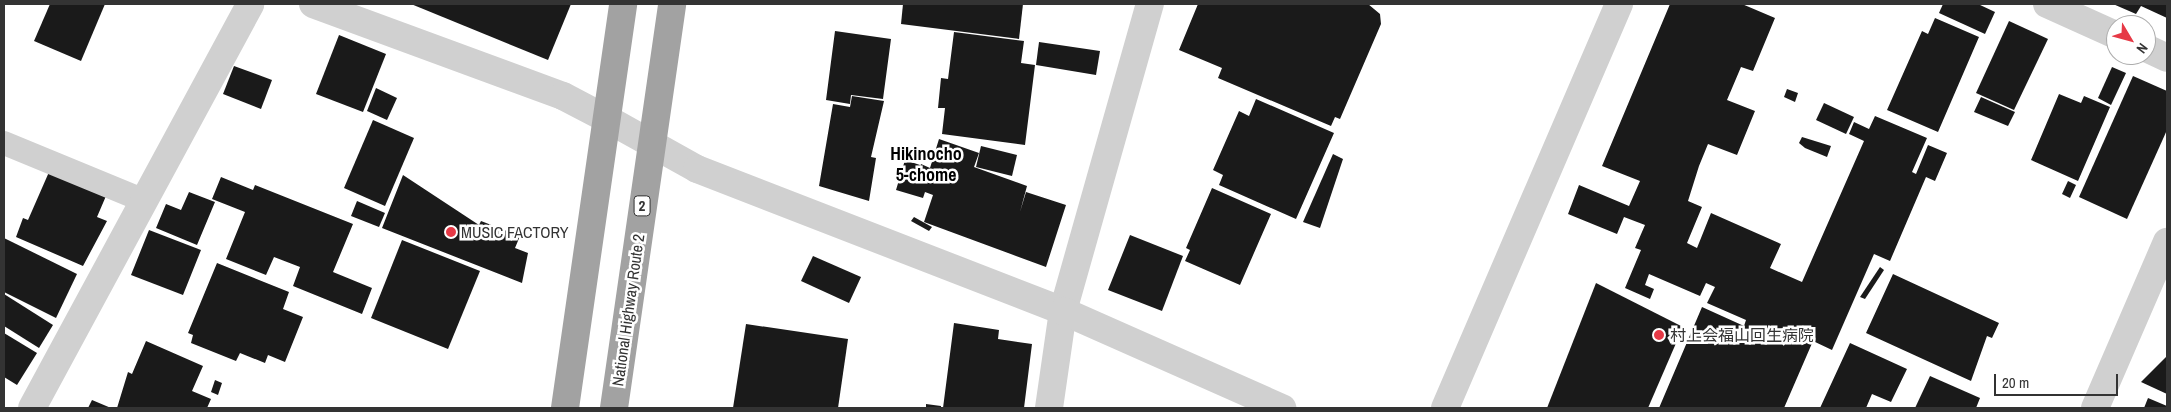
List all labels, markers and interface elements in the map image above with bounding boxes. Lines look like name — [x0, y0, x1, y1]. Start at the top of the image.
north arrow — [2106, 15, 2156, 65]
text: N — [2133, 40, 2152, 57]
district label: Hikinocho 5-chome — [890, 144, 962, 186]
road number: 2 — [633, 194, 651, 218]
place label: MUSIC FACTORY — [461, 222, 568, 242]
marker: MUSIC FACTORY — [445, 226, 457, 238]
street label: National Highway Route 2 — [608, 233, 648, 387]
place label: 村上会福山回生病院 — [1670, 325, 1814, 345]
marker: 村上会福山回生病院 — [1652, 328, 1666, 342]
scale bar — [1996, 364, 2120, 396]
text: 20 m — [2002, 372, 2029, 393]

